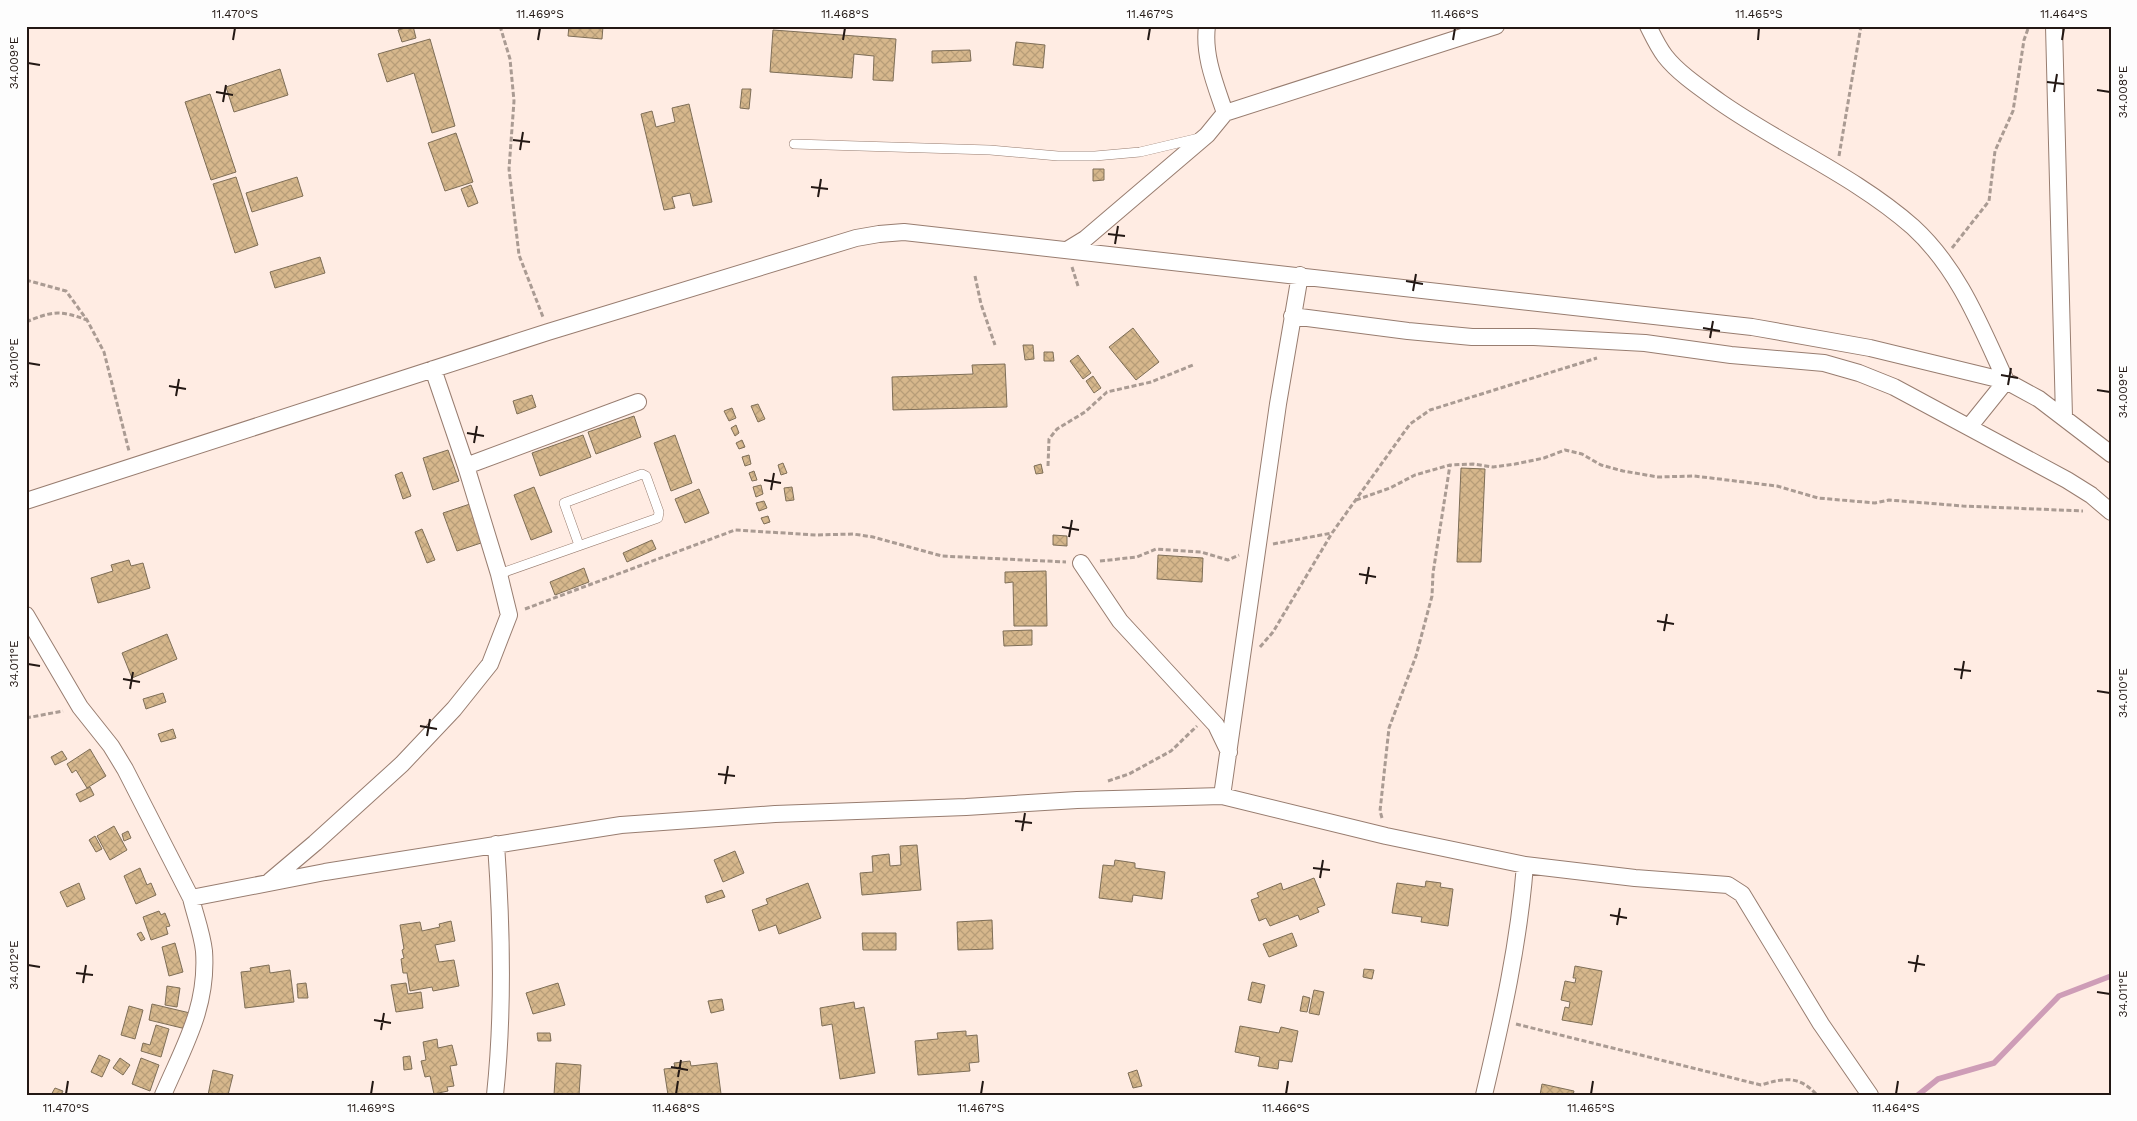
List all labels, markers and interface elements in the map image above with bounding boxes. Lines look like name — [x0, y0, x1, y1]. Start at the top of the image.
text: 11.470°S — [212, 7, 258, 21]
text: 11.469°S — [516, 7, 564, 21]
text: 11.468°S — [821, 7, 869, 21]
text: 11.467°S — [1127, 7, 1173, 21]
text: 11.466°S — [1431, 7, 1479, 21]
text: 11.465°S — [1735, 7, 1783, 21]
text: 11.464°S — [2040, 7, 2088, 21]
text: 34.009°E — [7, 36, 21, 89]
text: 34.008°E — [2116, 65, 2130, 118]
text: 34.010°E — [7, 338, 21, 388]
text: 34.009°E — [2116, 365, 2130, 418]
text: 34.011°E — [7, 640, 21, 688]
text: 34.010°E — [2116, 668, 2130, 718]
text: 34.012°E — [7, 940, 21, 990]
text: 34.011°E — [2116, 970, 2130, 1018]
text: 11.470°S — [43, 1101, 89, 1115]
text: 11.469°S — [347, 1101, 395, 1115]
text: 11.468°S — [652, 1101, 700, 1115]
text: 11.467°S — [958, 1101, 1004, 1115]
text: 11.466°S — [1262, 1101, 1310, 1115]
text: 11.465°S — [1567, 1101, 1615, 1115]
text: 11.464°S — [1872, 1101, 1920, 1115]

